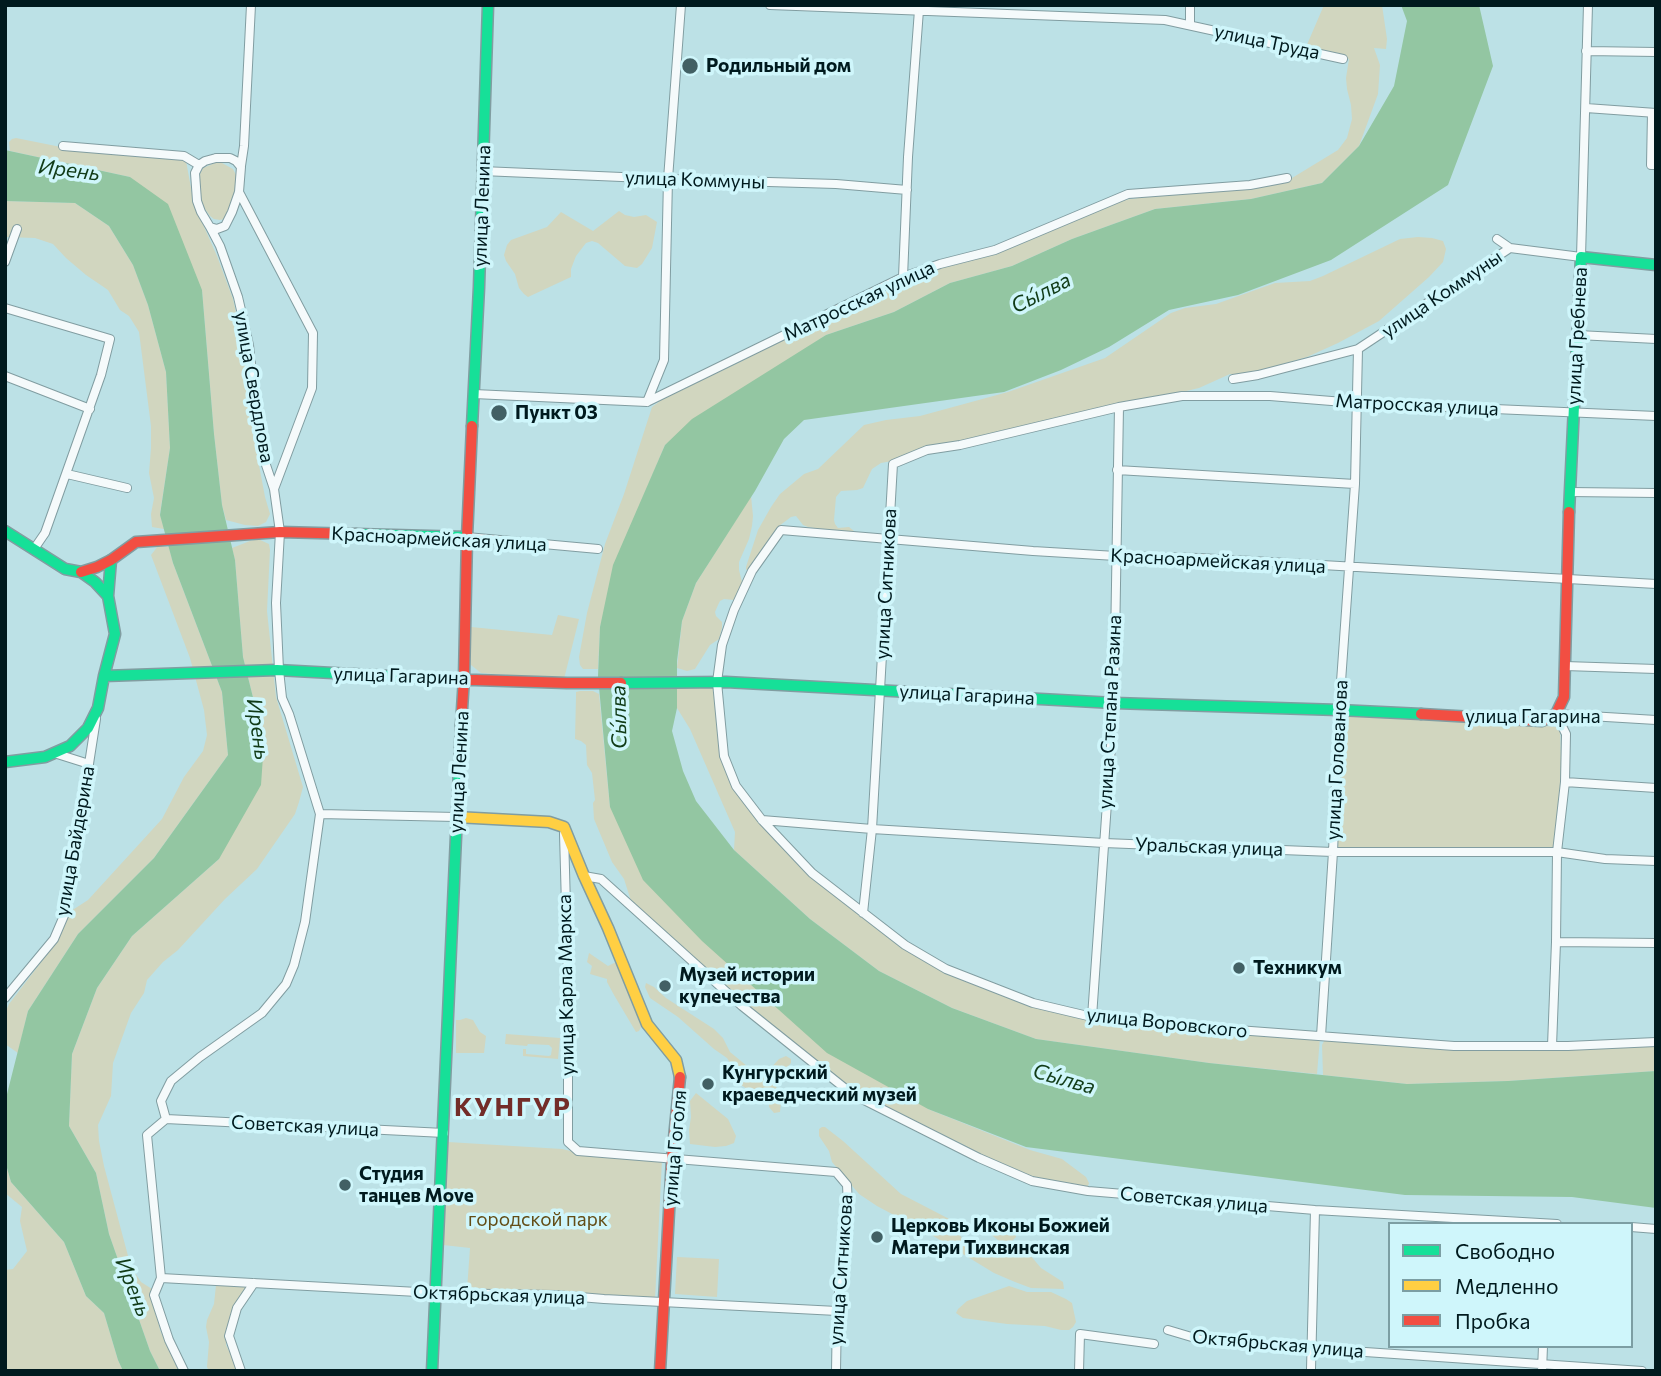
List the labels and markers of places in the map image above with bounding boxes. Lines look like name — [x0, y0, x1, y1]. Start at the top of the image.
place label: Родильный дом — [706, 55, 851, 77]
marker: Родильный дом — [680, 56, 700, 76]
place label: Пункт 03 — [515, 402, 598, 424]
marker: Пункт 03 — [489, 403, 509, 423]
place label: Техникум — [1253, 957, 1342, 979]
marker: Техникум — [1231, 960, 1247, 976]
place label: Музей истории купечества — [679, 964, 815, 1008]
marker: Музей истории купечества — [657, 978, 673, 994]
place label: Кунгурский краеведческий музей — [722, 1062, 917, 1106]
marker: Кунгурский краеведческий музей — [700, 1076, 716, 1092]
place label: Студия танцев Move — [359, 1163, 474, 1207]
marker: Студия танцев Move — [337, 1177, 353, 1193]
place label: Церковь Иконы Божией Матери Тихвинская — [891, 1215, 1110, 1259]
marker: Церковь Иконы Божией Матери Тихвинская — [869, 1229, 885, 1245]

